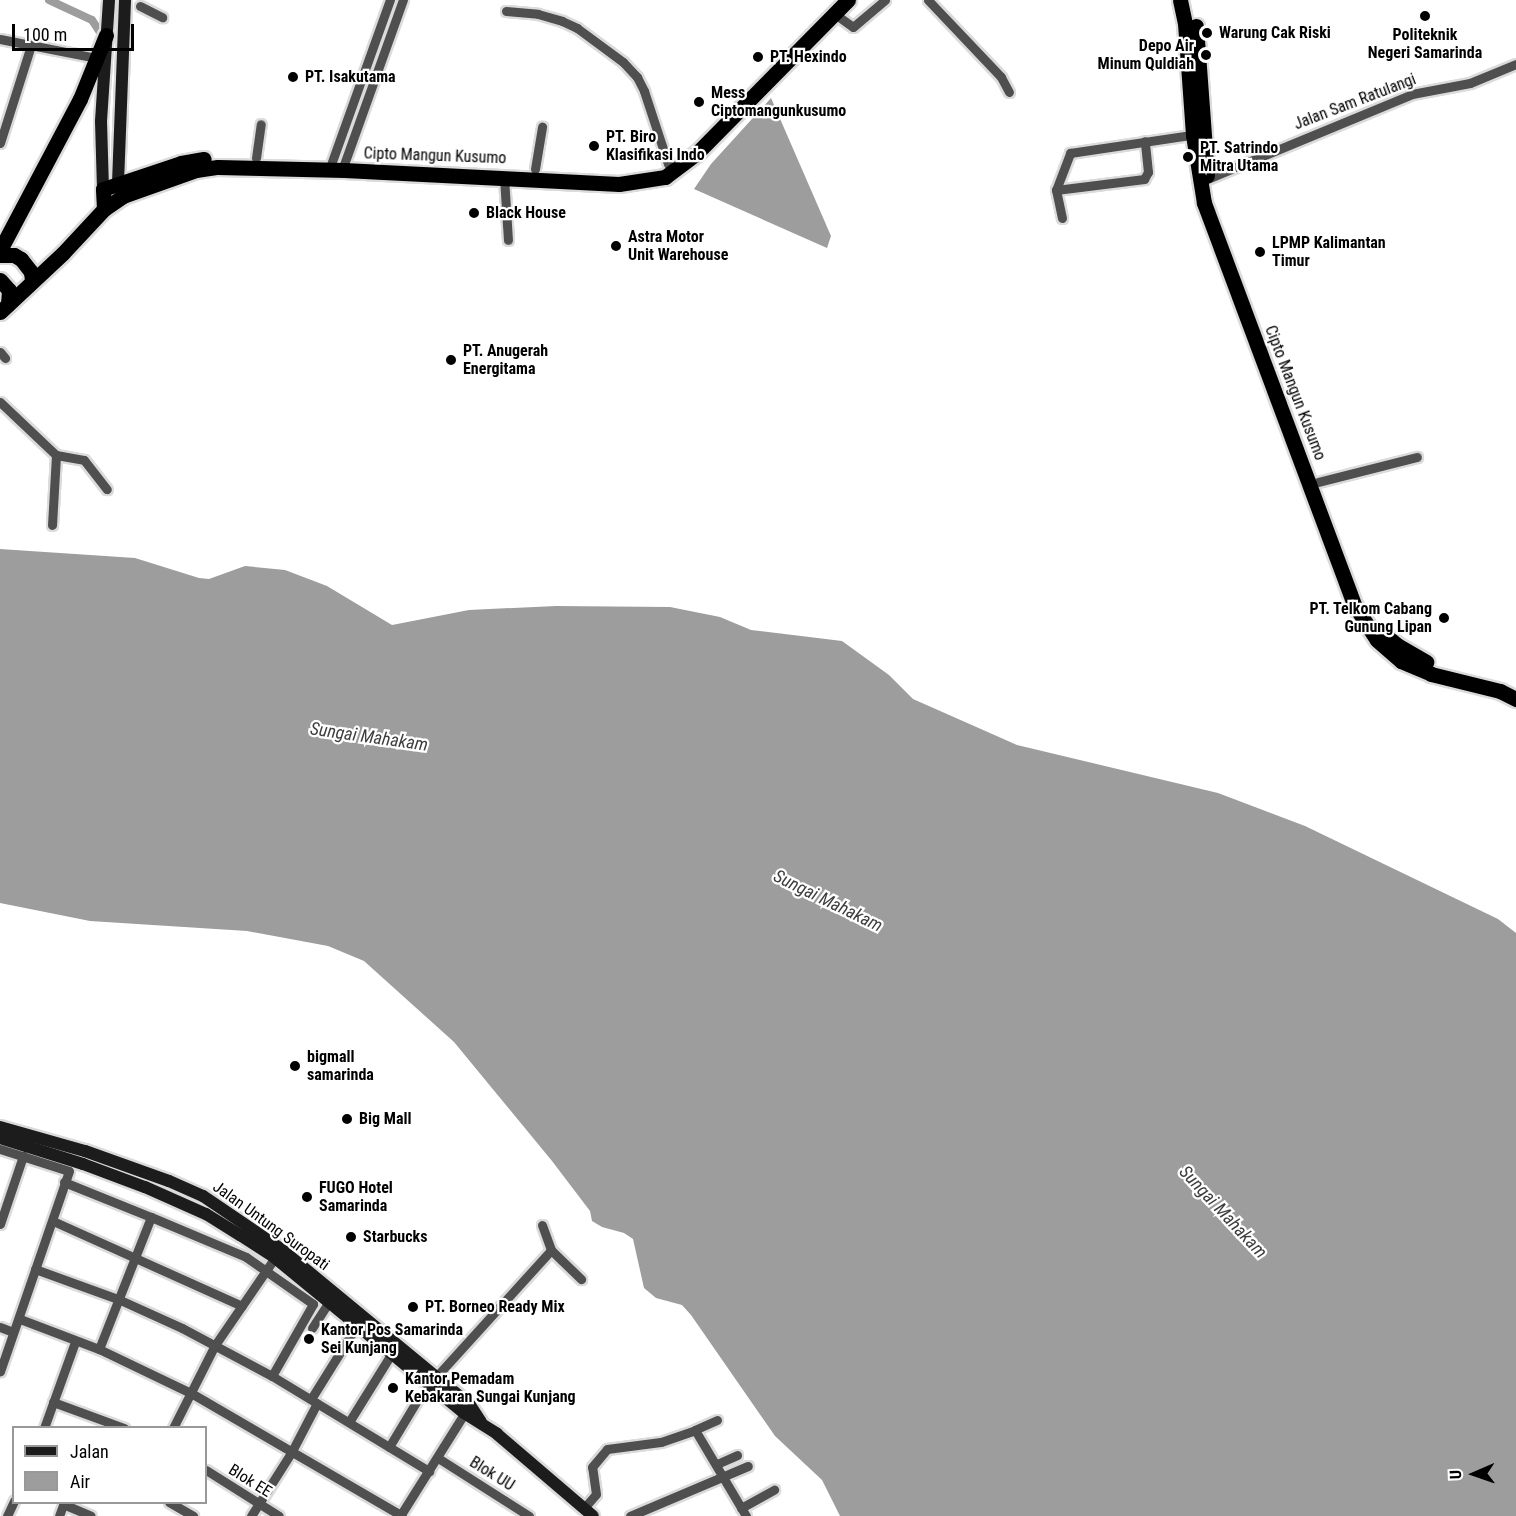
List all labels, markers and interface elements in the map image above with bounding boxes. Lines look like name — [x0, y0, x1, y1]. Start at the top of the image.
marker: Politeknik Negeri Samarinda — [1418, 9, 1432, 23]
scale bar — [15, 12, 136, 50]
place label: Warung Cak Riski — [1219, 23, 1331, 43]
text: 100 m — [23, 24, 67, 45]
place label: Politeknik Negeri Samarinda — [1368, 25, 1482, 63]
marker: Warung Cak Riski — [1200, 26, 1214, 40]
place label: Depo Air Minum Quldiah — [1098, 36, 1194, 74]
place label: PT. Hexindo — [770, 47, 847, 67]
marker: Depo Air Minum Quldiah — [1199, 48, 1213, 62]
marker: PT. Hexindo — [751, 50, 765, 64]
place label: PT. Isakutama — [305, 67, 396, 87]
marker: PT. Isakutama — [286, 70, 300, 84]
street label: Jalan Sam Ratulangi — [1291, 70, 1419, 134]
place label: Mess Ciptomangunkusumo — [711, 83, 846, 121]
marker: Mess Ciptomangunkusumo — [692, 95, 706, 109]
place label: PT. Biro Klasifikasi Indo — [606, 127, 705, 165]
place label: PT. Satrindo Mitra Utama — [1200, 138, 1278, 176]
marker: PT. Biro Klasifikasi Indo — [587, 139, 601, 153]
street label: Cipto Mangun Kusumo — [363, 144, 507, 168]
marker: PT. Satrindo Mitra Utama — [1181, 150, 1195, 164]
place label: Black House — [486, 203, 566, 223]
marker: Black House — [467, 206, 481, 220]
place label: Astra Motor Unit Warehouse — [628, 227, 728, 265]
place label: LPMP Kalimantan Timur — [1272, 233, 1386, 271]
marker: Astra Motor Unit Warehouse — [609, 239, 623, 253]
marker: LPMP Kalimantan Timur — [1253, 245, 1267, 259]
street label: Cipto Mangun Kusumo — [1260, 323, 1330, 463]
place label: PT. Anugerah Energitama — [463, 341, 548, 379]
marker: PT. Anugerah Energitama — [444, 353, 458, 367]
place label: PT. Telkom Cabang Gunung Lipan — [1309, 599, 1432, 637]
marker: PT. Telkom Cabang Gunung Lipan — [1437, 611, 1451, 625]
water label: Sungai Mahakam — [309, 718, 429, 756]
water label: Sungai Mahakam — [770, 865, 886, 937]
place label: bigmall samarinda — [307, 1047, 374, 1085]
marker: bigmall samarinda — [288, 1059, 302, 1073]
place label: Big Mall — [359, 1109, 411, 1129]
marker: Big Mall — [340, 1112, 354, 1126]
water label: Sungai Mahakam — [1175, 1161, 1271, 1263]
street label: Jalan Untung Suropati — [209, 1177, 333, 1275]
place label: FUGO Hotel Samarinda — [319, 1178, 393, 1216]
marker: FUGO Hotel Samarinda — [300, 1190, 314, 1204]
place label: Starbucks — [363, 1227, 427, 1247]
marker: Starbucks — [344, 1230, 358, 1244]
place label: PT. Borneo Ready Mix — [425, 1297, 565, 1317]
marker: PT. Borneo Ready Mix — [406, 1300, 420, 1314]
place label: Kantor Pos Samarinda Sei Kunjang — [321, 1320, 463, 1358]
marker: Kantor Pos Samarinda Sei Kunjang — [302, 1332, 316, 1346]
place label: Kantor Pemadam Kebakaran Sungai Kunjang — [405, 1369, 576, 1407]
marker: Kantor Pemadam Kebakaran Sungai Kunjang — [386, 1381, 400, 1395]
legend — [12, 1426, 207, 1504]
text: Jalan — [70, 1441, 109, 1462]
north arrow — [1444, 1444, 1504, 1504]
street label: Blok UU — [466, 1453, 518, 1495]
street label: Blok EE — [225, 1460, 275, 1502]
text: U — [1446, 1470, 1465, 1480]
text: Air — [70, 1471, 90, 1492]

